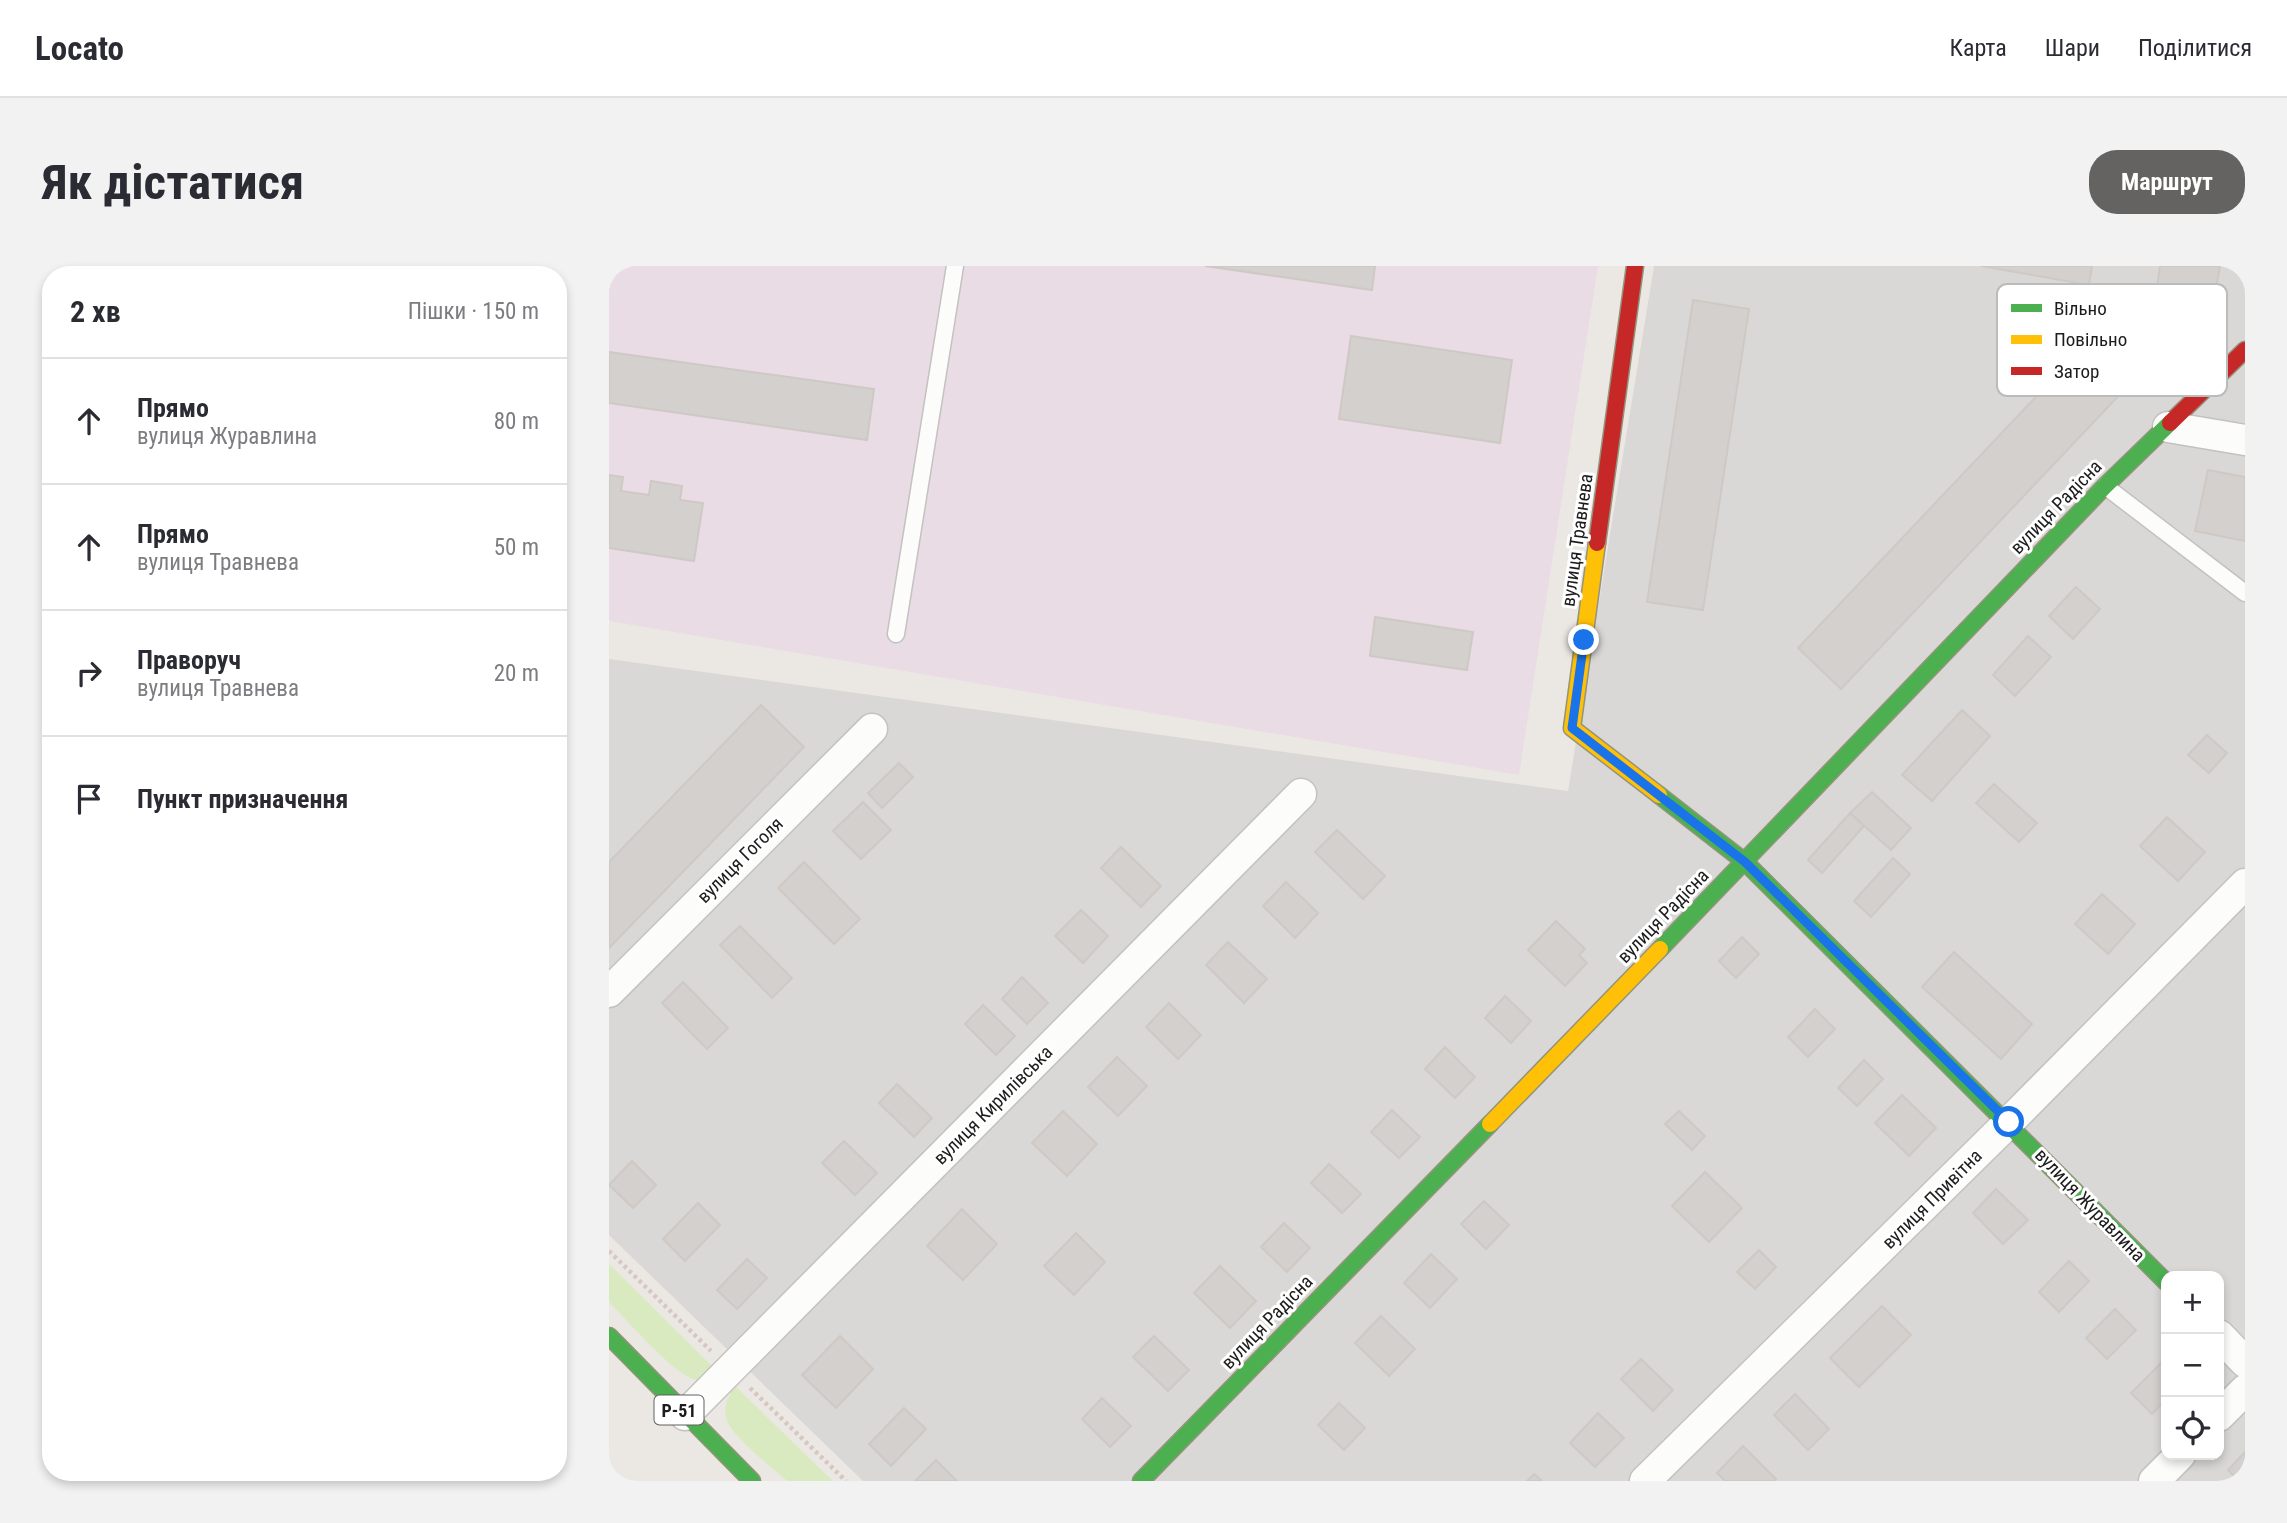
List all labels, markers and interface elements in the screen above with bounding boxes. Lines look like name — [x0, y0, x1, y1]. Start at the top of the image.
text: Locato — [35, 29, 124, 68]
text: Карта — [1949, 34, 2007, 62]
text: Шари — [2045, 34, 2100, 62]
text: Поділитися — [2138, 34, 2252, 62]
button: Маршрут — [2089, 150, 2245, 214]
text: Як дістатися — [42, 154, 304, 211]
legend — [1997, 284, 2227, 396]
text: 2 хв — [70, 294, 121, 329]
text: Вільно — [2054, 297, 2107, 320]
text: Пішки · 150 m — [408, 298, 539, 325]
text: Повільно — [2054, 328, 2127, 351]
text: Затор — [2054, 360, 2099, 383]
text: Прямо — [137, 393, 209, 423]
icon: ahead — [70, 402, 108, 440]
text: 80 m — [494, 408, 539, 435]
text: вулиця Журавлина — [137, 423, 317, 450]
street label: вулиця Радісна — [2005, 455, 2107, 559]
street label: вулиця Травнева — [1556, 472, 1598, 608]
text: Прямо — [137, 519, 209, 549]
icon: ahead — [70, 528, 108, 566]
text: 50 m — [494, 534, 539, 561]
text: вулиця Травнева — [137, 549, 299, 576]
route end — [1568, 624, 1599, 655]
text: Праворуч — [137, 645, 241, 675]
icon: right — [70, 654, 108, 692]
text: 20 m — [494, 660, 539, 687]
text: вулиця Травнева — [137, 675, 299, 702]
icon: arrive — [70, 780, 108, 818]
text: Пункт призначення — [137, 784, 348, 814]
street label: вулиця Гоголя — [692, 812, 788, 908]
street label: вулиця Радісна — [1612, 864, 1714, 968]
street label: вулиця Кирилівська — [929, 1041, 1057, 1169]
route start — [1993, 1106, 2024, 1137]
street label: вулиця Журавлина — [2030, 1143, 2150, 1267]
street label: вулиця Привітна — [1877, 1144, 1987, 1254]
street label: вулиця Радісна — [1216, 1270, 1318, 1374]
map controls — [2161, 1271, 2224, 1460]
button: + — [2161, 1271, 2224, 1334]
button: − — [2161, 1334, 2224, 1397]
road number: Р-51 — [655, 1395, 703, 1424]
button: locate — [2161, 1397, 2224, 1460]

